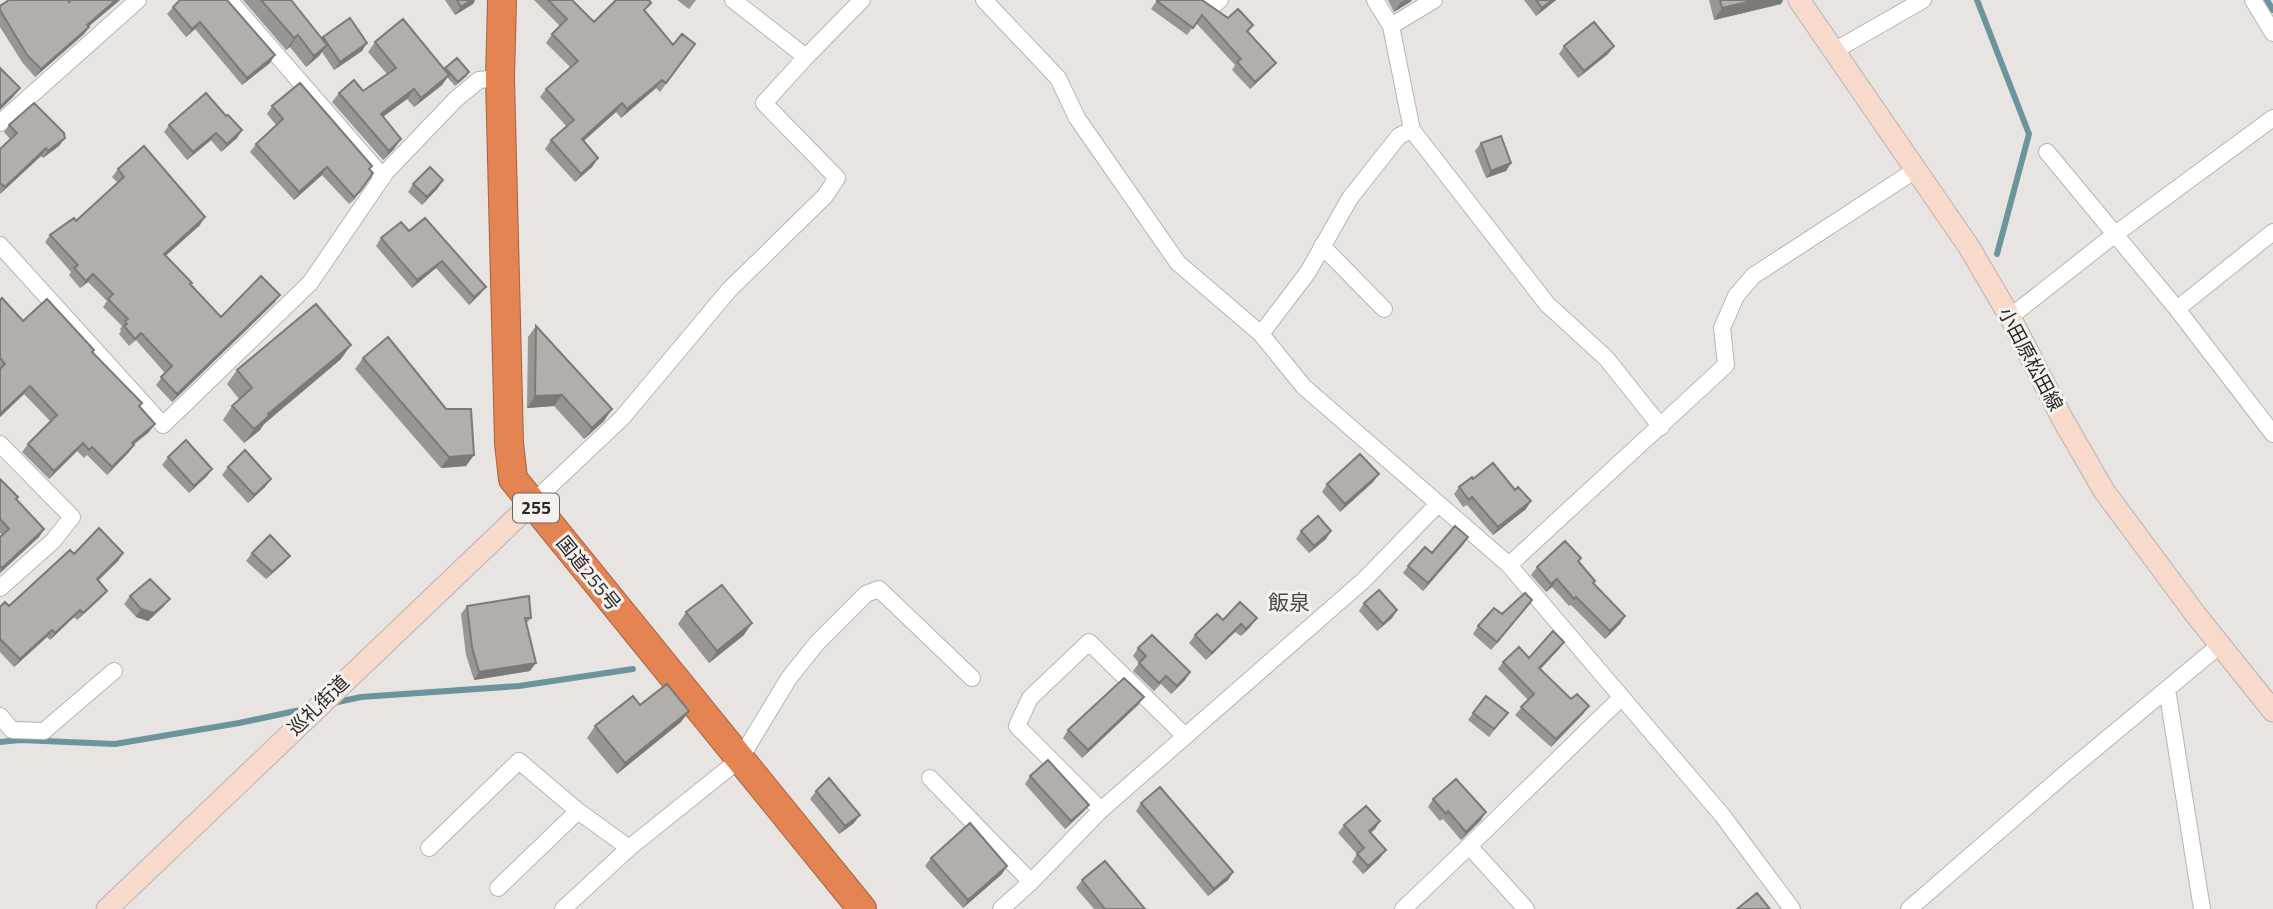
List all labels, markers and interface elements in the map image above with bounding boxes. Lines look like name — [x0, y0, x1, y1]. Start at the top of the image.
street label: 小田原松田線 — [1992, 302, 2071, 416]
road number: 255 — [513, 494, 559, 522]
street label: 国道255号 — [550, 529, 629, 616]
district label: 飯泉 — [1268, 586, 1310, 618]
street label: 巡礼街道 — [280, 668, 355, 741]

